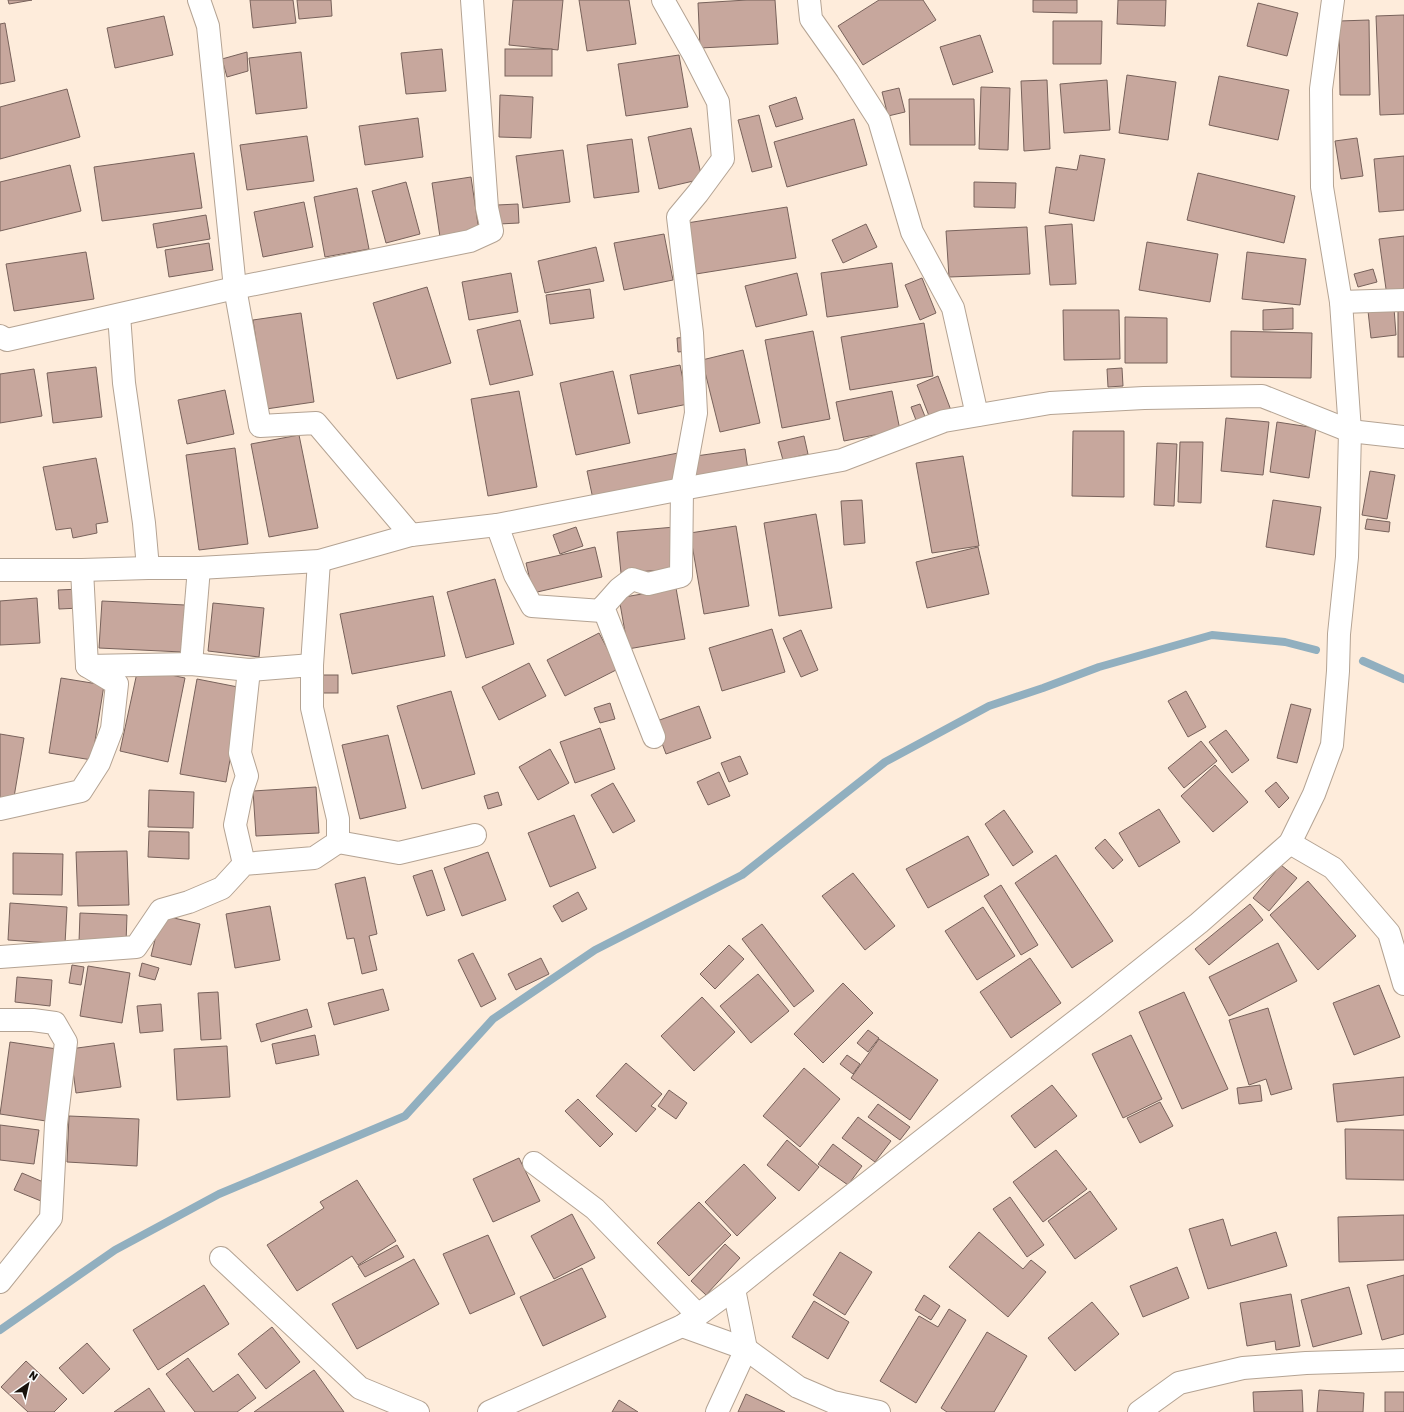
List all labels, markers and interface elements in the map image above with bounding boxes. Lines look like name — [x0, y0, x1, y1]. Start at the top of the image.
north arrow — [8, 1364, 48, 1404]
text: N — [26, 1369, 40, 1384]

